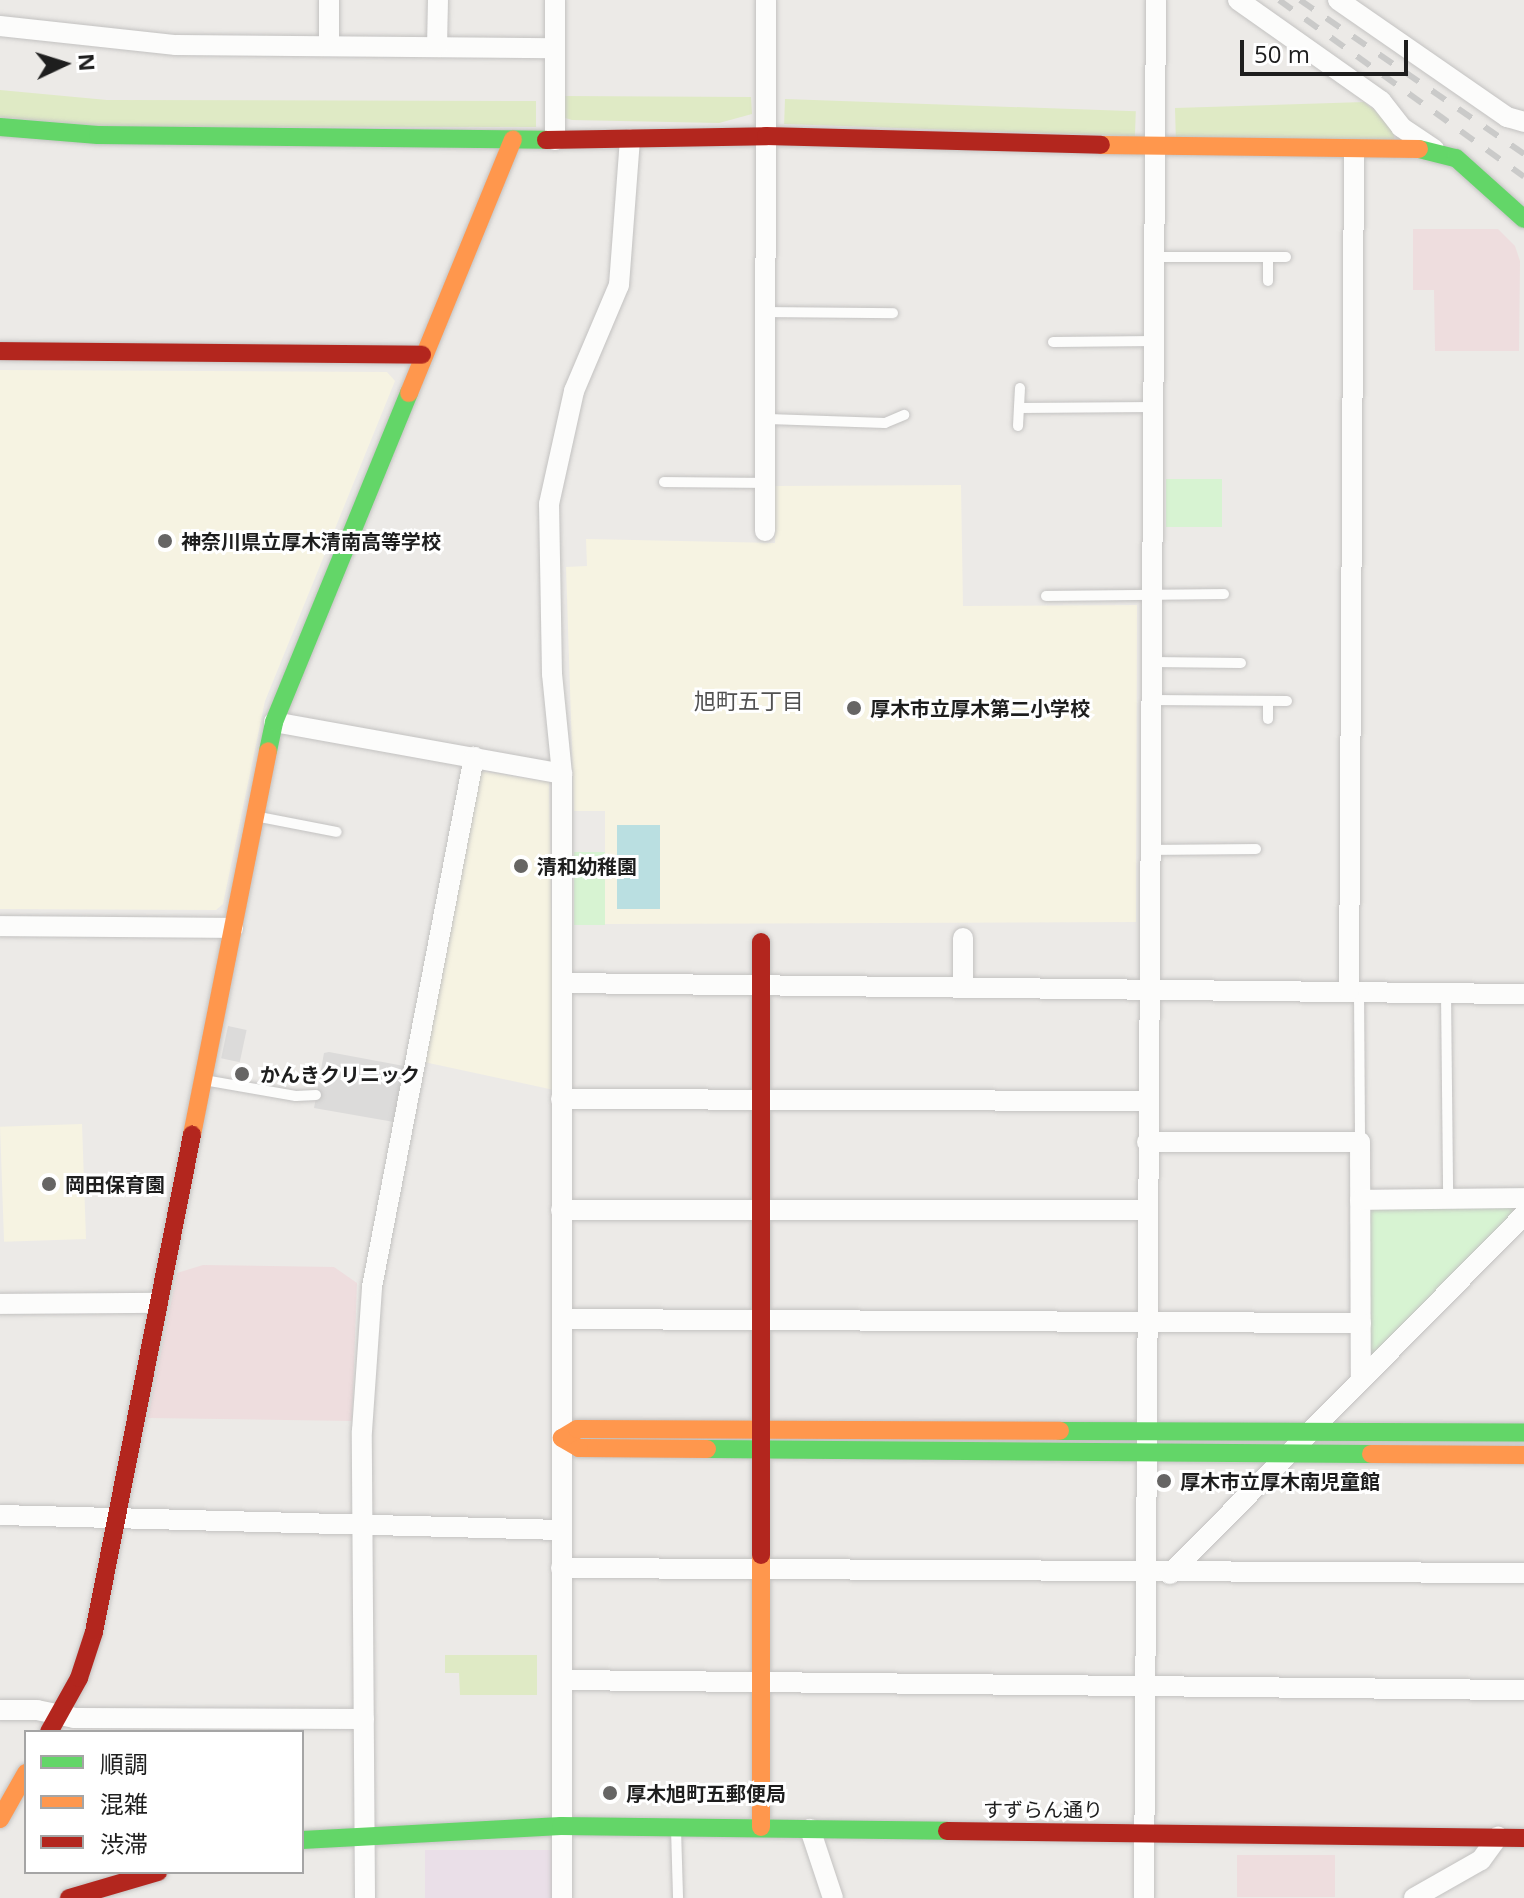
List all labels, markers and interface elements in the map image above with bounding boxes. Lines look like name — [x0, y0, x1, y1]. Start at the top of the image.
north arrow — [24, 24, 104, 104]
scale bar — [1244, 24, 1412, 74]
text: 50 m — [1254, 37, 1310, 70]
text: N — [72, 52, 104, 72]
place label: 神奈川県立厚木清南高等学校 — [181, 529, 441, 553]
marker: 神奈川県立厚木清南高等学校 — [156, 532, 174, 550]
district label: 旭町五丁目 — [694, 688, 804, 714]
place label: 厚木市立厚木第二小学校 — [870, 696, 1090, 720]
marker: 厚木市立厚木第二小学校 — [845, 699, 863, 717]
place label: 清和幼稚園 — [537, 854, 637, 878]
marker: 清和幼稚園 — [512, 857, 530, 875]
place label: かんきクリニック — [260, 1062, 420, 1086]
marker: かんきクリニック — [231, 1063, 253, 1085]
place label: 岡田保育園 — [65, 1172, 165, 1196]
marker: 岡田保育園 — [40, 1175, 58, 1193]
place label: 厚木市立厚木南児童館 — [1180, 1469, 1380, 1493]
marker: 厚木市立厚木南児童館 — [1155, 1472, 1173, 1490]
legend — [24, 1730, 304, 1874]
text: 順調 — [100, 1747, 148, 1780]
place label: 厚木旭町五郵便局 — [626, 1781, 786, 1805]
marker: 厚木旭町五郵便局 — [601, 1784, 619, 1802]
text: 混雑 — [100, 1787, 148, 1820]
street label: すずらん通り — [983, 1797, 1103, 1821]
text: 渋滞 — [100, 1827, 148, 1860]

